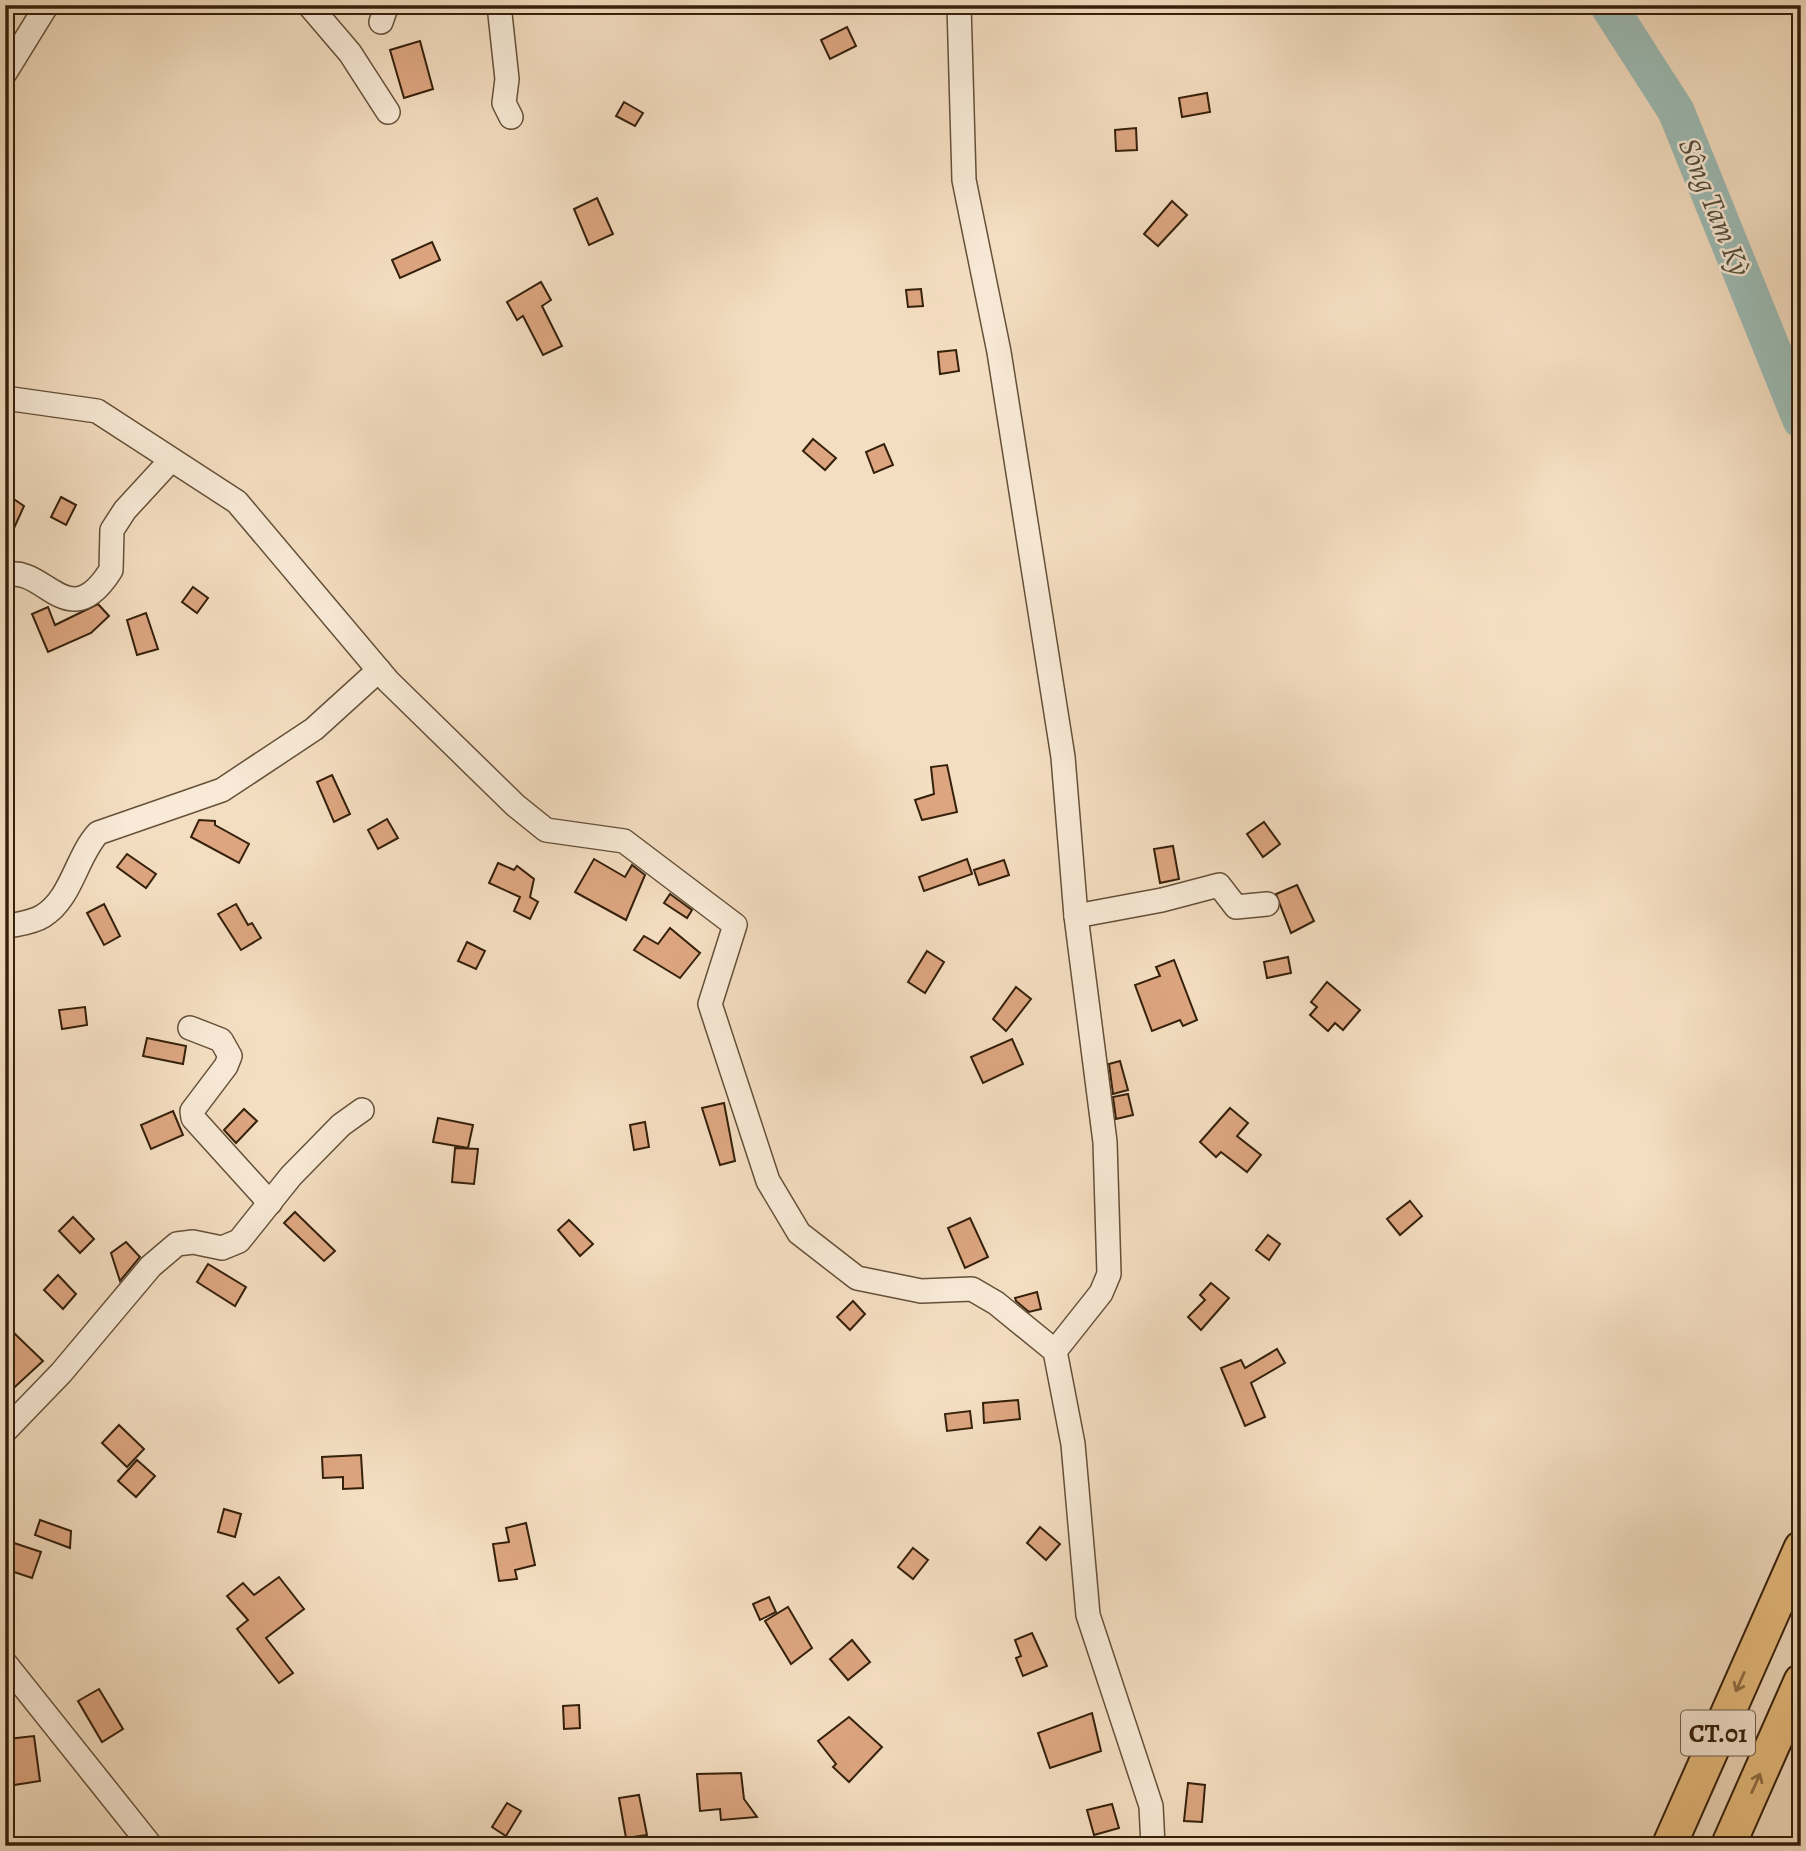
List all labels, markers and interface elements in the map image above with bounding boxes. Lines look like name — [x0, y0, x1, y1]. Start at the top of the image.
water label: Sông Tam Kỳ — [1669, 132, 1761, 282]
one-way arrow — [1733, 1671, 1746, 1692]
road number: CT.01 — [1681, 1710, 1755, 1756]
one-way arrow — [1750, 1773, 1763, 1795]

